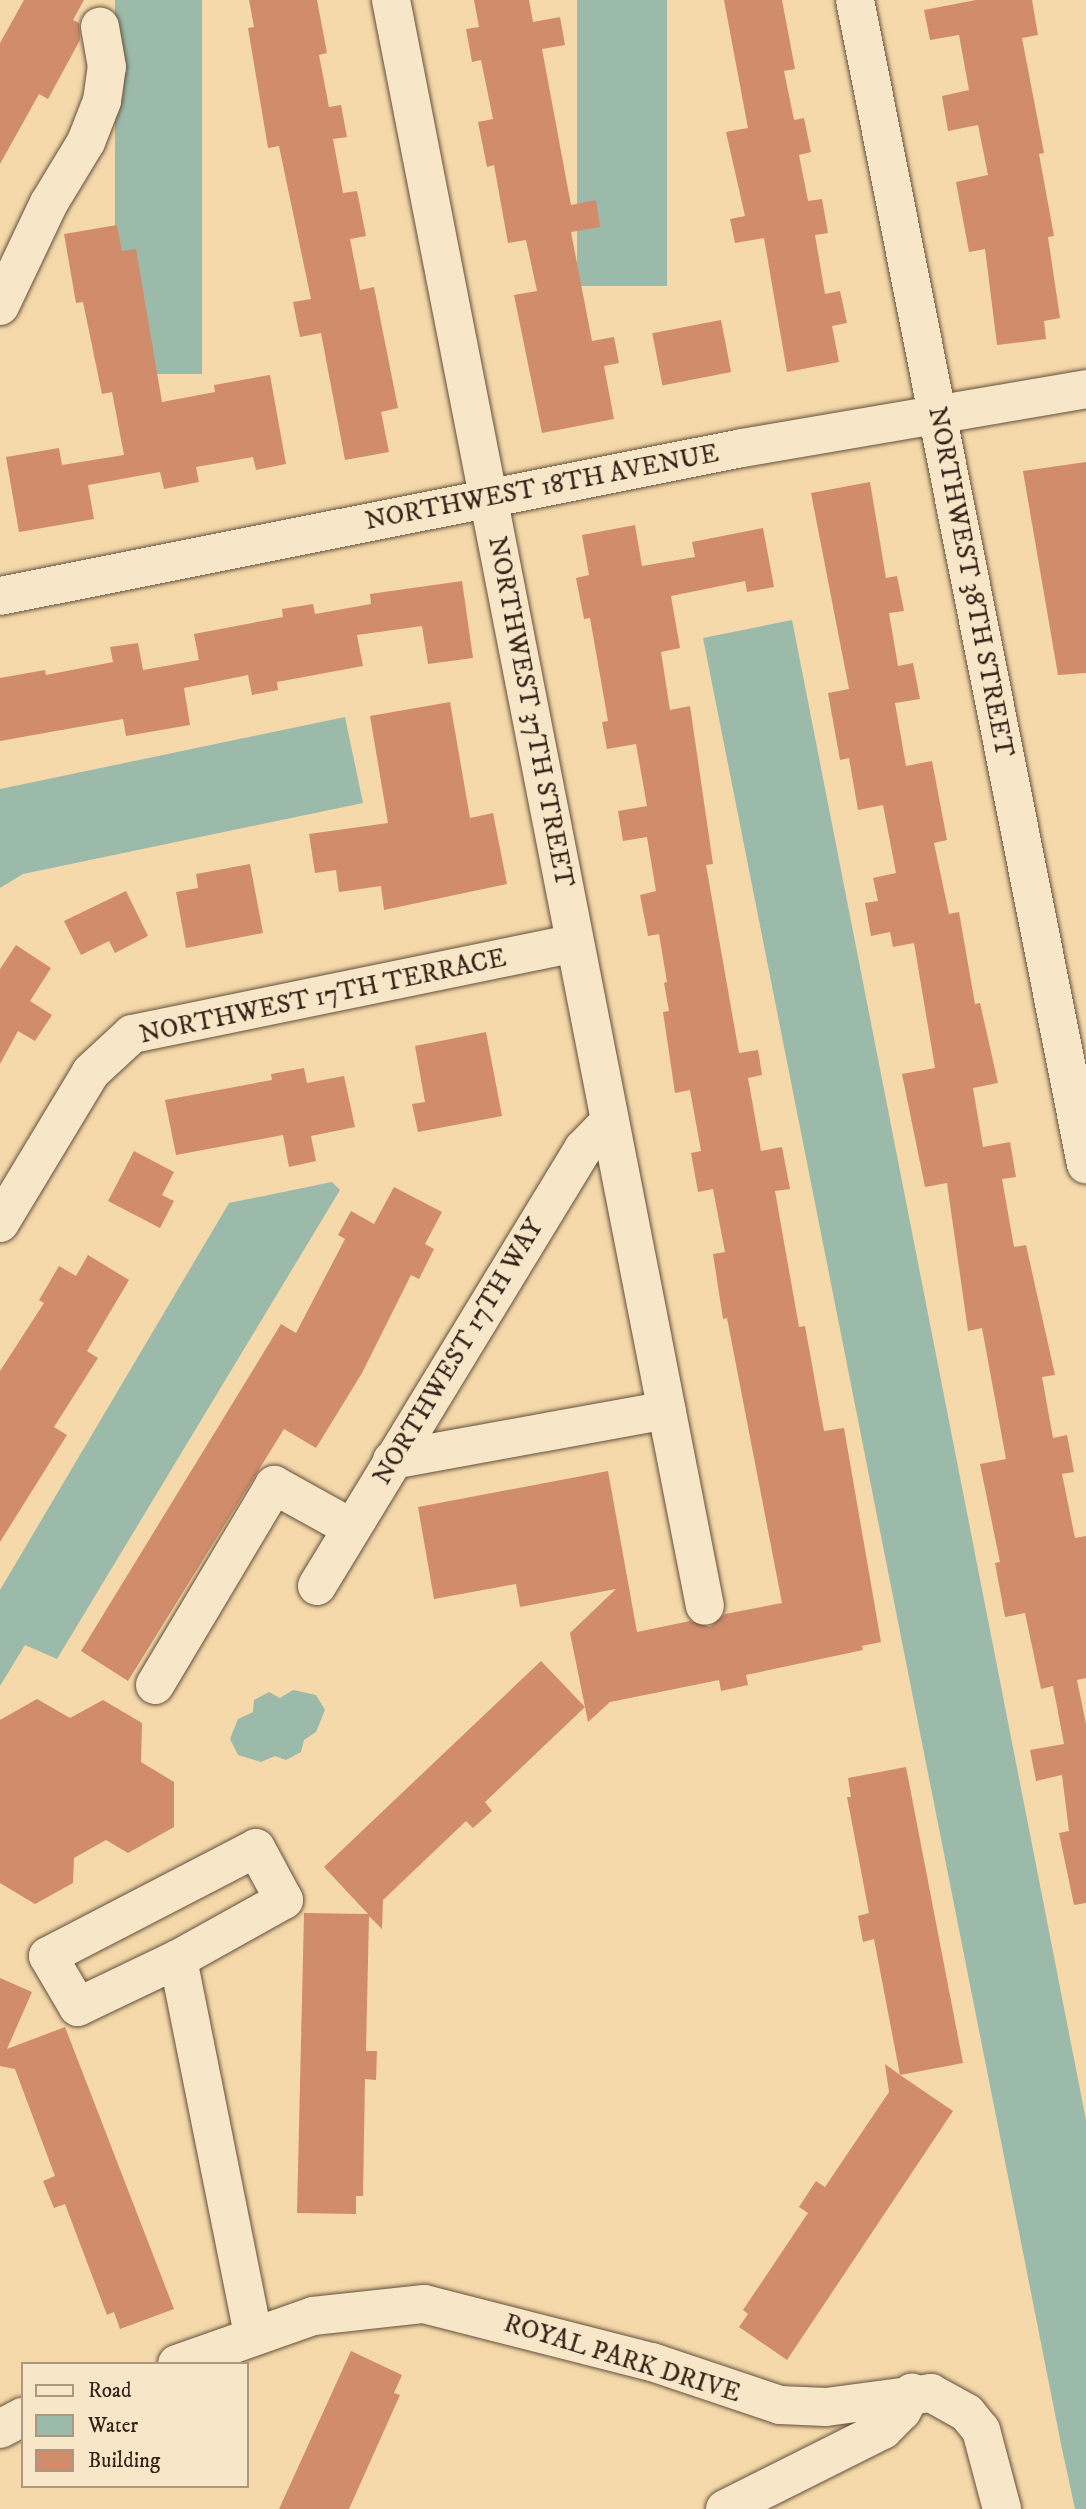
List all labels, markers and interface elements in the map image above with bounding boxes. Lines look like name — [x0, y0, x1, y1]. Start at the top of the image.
street label: NORTHWEST 38TH STREET — [921, 404, 1019, 760]
street label: NORTHWEST 18TH AVENUE — [363, 438, 721, 538]
street label: NORTHWEST 37TH STREET — [481, 534, 579, 890]
street label: NORTHWEST 17TH TERRACE — [137, 943, 509, 1051]
street label: NORTHWEST 17TH WAY — [367, 1213, 551, 1491]
street label: ROYAL PARK DRIVE — [500, 2308, 744, 2410]
legend — [21, 2362, 248, 2488]
text: Road — [88, 2378, 132, 2404]
text: Water — [88, 2413, 138, 2439]
text: Building — [88, 2448, 160, 2474]

